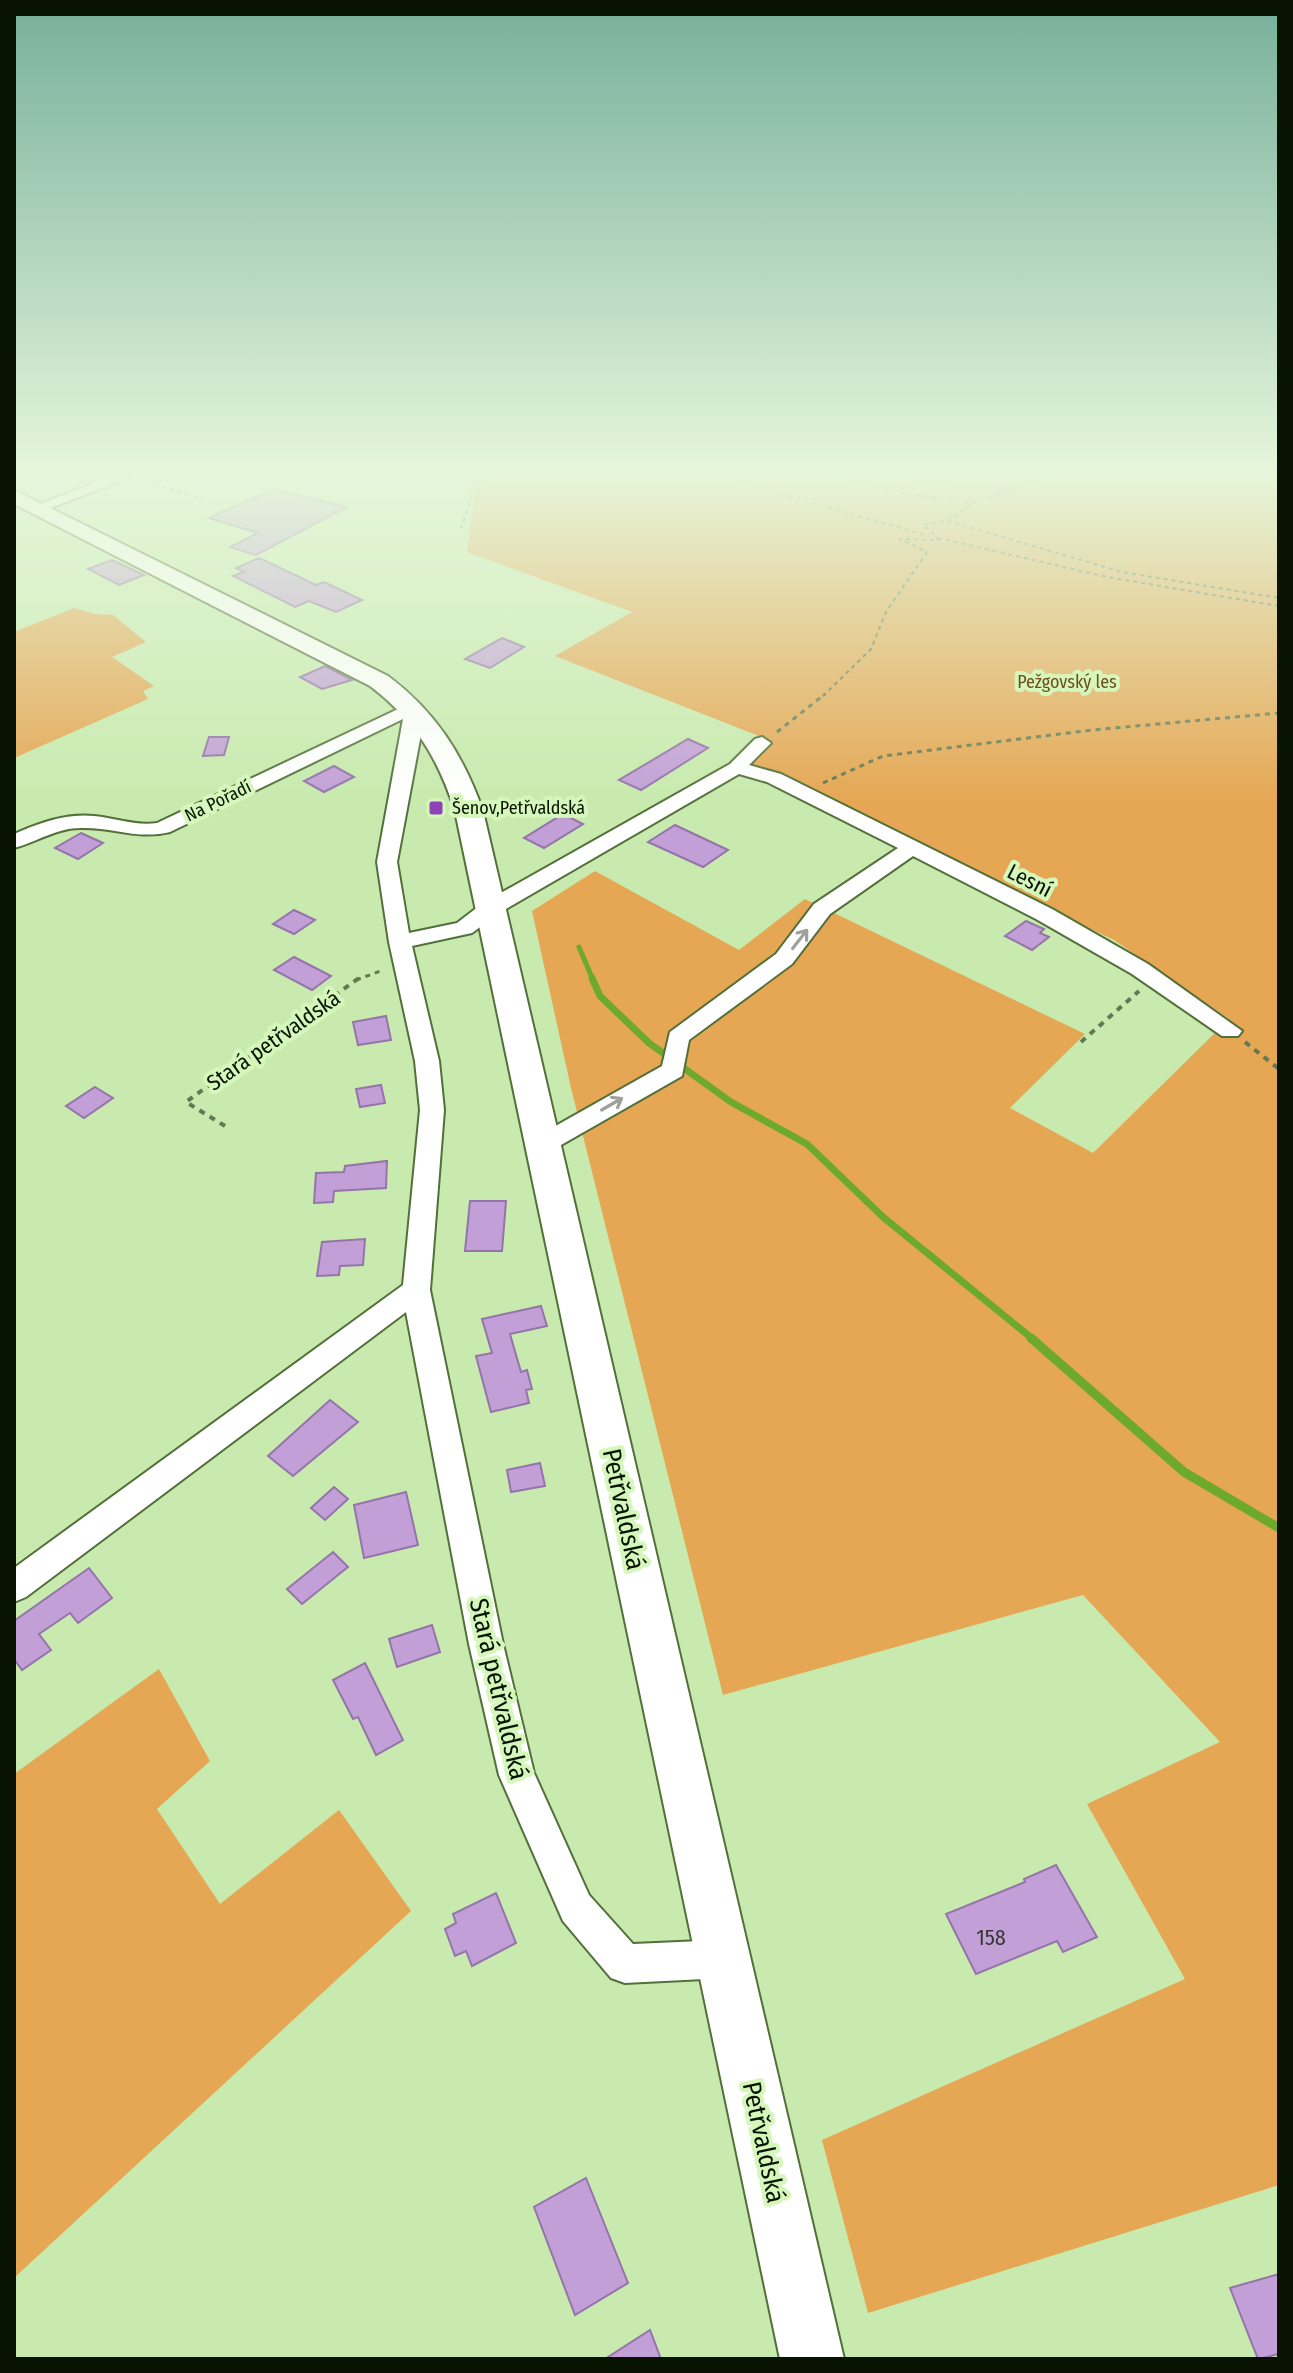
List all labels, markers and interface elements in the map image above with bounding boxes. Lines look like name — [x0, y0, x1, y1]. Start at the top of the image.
park label: Pežgovský les — [1017, 671, 1117, 693]
street label: Na Pořadí — [181, 775, 255, 827]
place label: Šenov,Petřvaldská — [452, 797, 585, 819]
marker: Šenov,Petřvaldská — [427, 799, 445, 817]
street label: Lesní — [1003, 858, 1057, 903]
one-way arrow — [791, 928, 808, 950]
street label: Stará petřvaldská — [201, 984, 345, 1096]
one-way arrow — [600, 1096, 623, 1112]
street label: Petřvaldská — [596, 1446, 651, 1573]
street label: Stará petřvaldská — [463, 1595, 534, 1783]
house number: 158 — [976, 1924, 1006, 1951]
street label: Petřvaldská — [736, 2079, 791, 2206]

